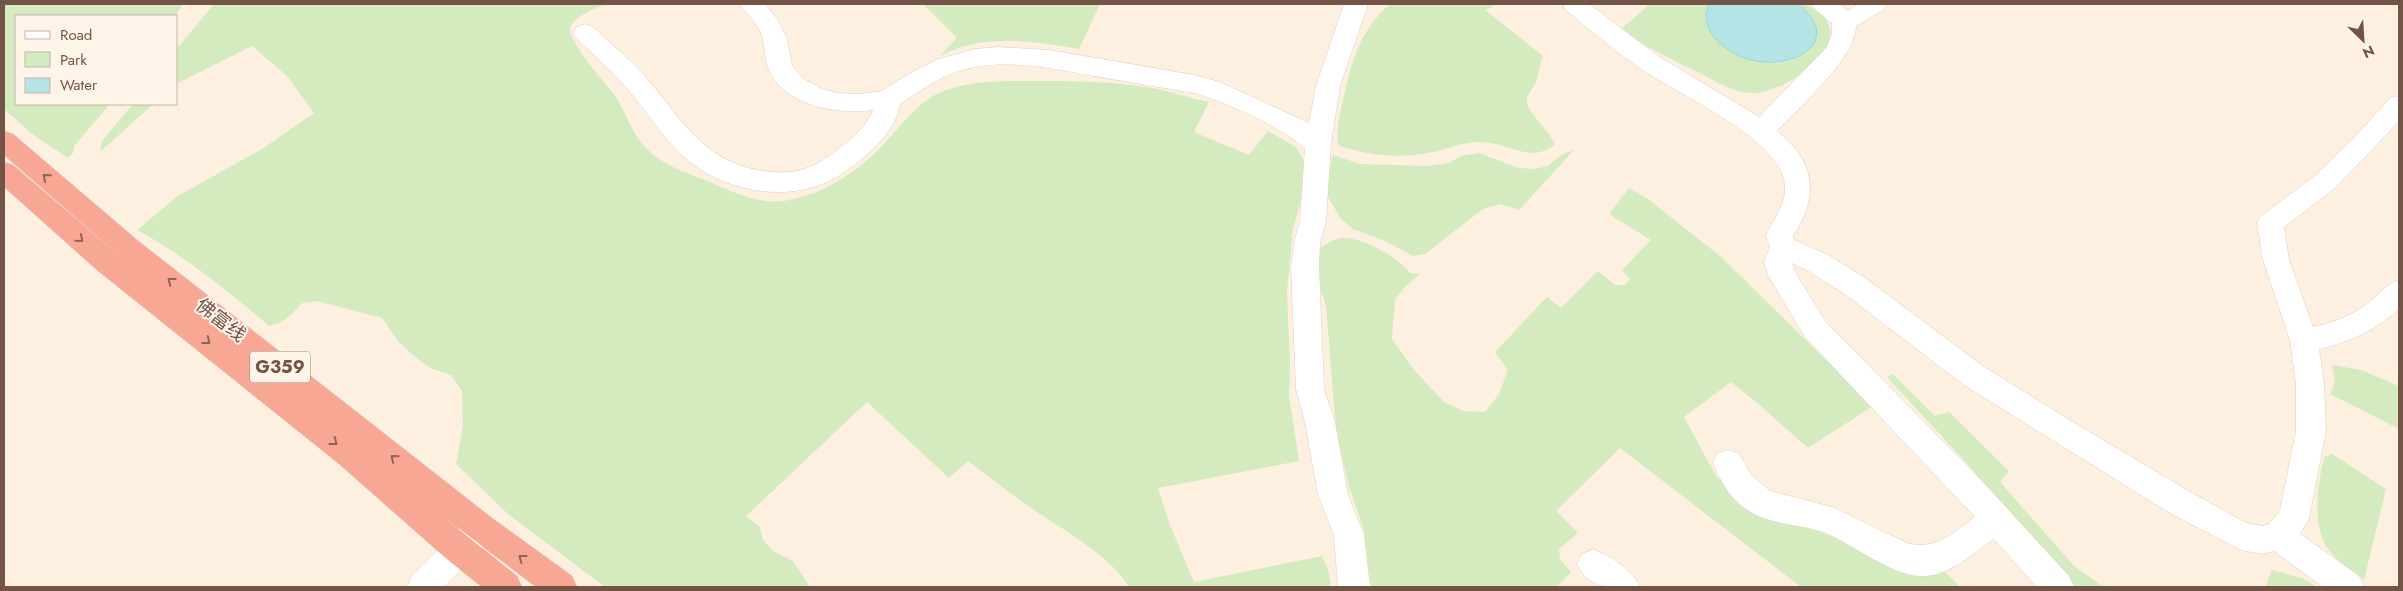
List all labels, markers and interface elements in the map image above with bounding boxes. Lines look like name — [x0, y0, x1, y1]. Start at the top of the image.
legend — [15, 15, 178, 105]
north arrow — [2338, 15, 2388, 65]
text: Road — [60, 24, 92, 46]
text: N — [2359, 40, 2378, 63]
text: Park — [60, 49, 87, 71]
text: Water — [60, 74, 98, 96]
one-way arrow — [43, 175, 52, 183]
one-way arrow — [75, 233, 84, 242]
one-way arrow — [167, 278, 177, 287]
street label: 佛富线 — [190, 292, 252, 348]
one-way arrow — [201, 335, 210, 344]
road number: G359 — [250, 352, 310, 382]
one-way arrow — [328, 436, 337, 444]
one-way arrow — [391, 456, 400, 464]
one-way arrow — [518, 555, 528, 564]

